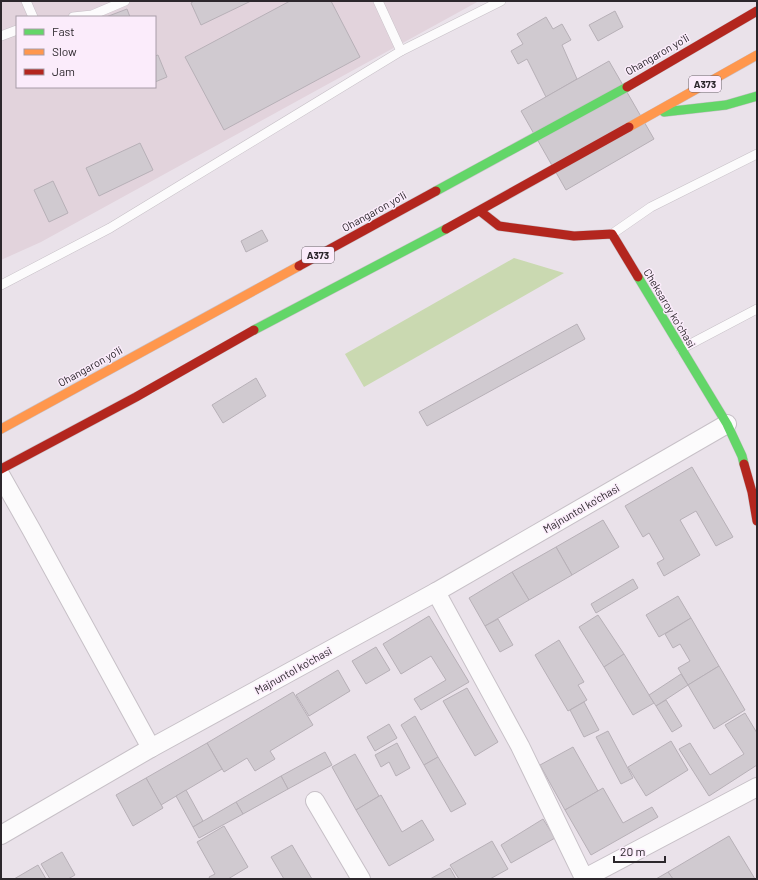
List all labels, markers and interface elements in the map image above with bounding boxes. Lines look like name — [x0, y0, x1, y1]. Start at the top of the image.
legend — [16, 16, 156, 88]
text: Fast — [52, 24, 75, 38]
street label: Ohangaron yoʻli — [623, 30, 691, 78]
text: Slow — [52, 44, 77, 58]
text: Jam — [52, 64, 75, 78]
road number: A373 — [689, 76, 721, 92]
street label: Ohangaron yoʻli — [340, 188, 409, 234]
road number: A373 — [302, 247, 334, 263]
street label: Cheksaroy koʻchasi — [641, 266, 699, 350]
street label: Ohangaron yoʻli — [56, 343, 125, 389]
street label: Majnuntol ko'chasi — [541, 481, 622, 535]
street label: Majnuntol ko'chasi — [252, 643, 334, 697]
scale bar — [614, 838, 665, 864]
text: 20 m — [620, 844, 646, 858]

